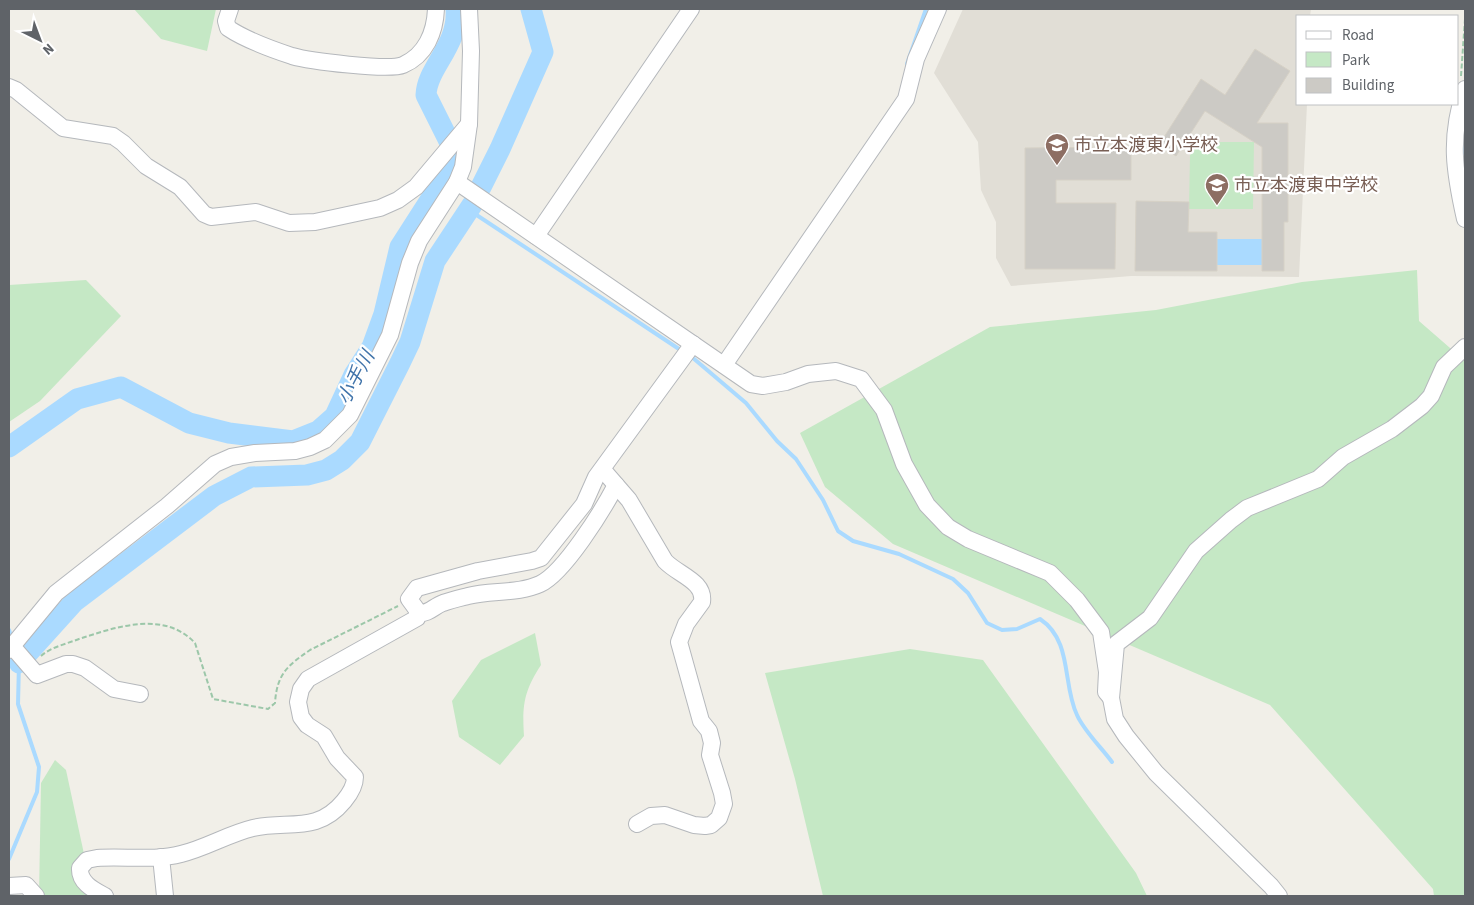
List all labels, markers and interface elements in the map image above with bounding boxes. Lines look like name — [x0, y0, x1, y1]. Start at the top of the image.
north arrow — [15, 15, 65, 65]
legend — [1296, 15, 1459, 105]
text: Road — [1342, 25, 1374, 46]
text: N — [38, 38, 58, 59]
text: Park — [1342, 50, 1371, 71]
text: Building — [1342, 75, 1395, 96]
school or university icon: 市立本渡東小学校 — [1044, 132, 1070, 166]
place label: 市立本渡東小学校 — [1074, 133, 1218, 158]
school or university icon: 市立本渡東中学校 — [1204, 172, 1230, 206]
place label: 市立本渡東中学校 — [1234, 173, 1378, 198]
water label: 小手川 — [331, 344, 383, 409]

